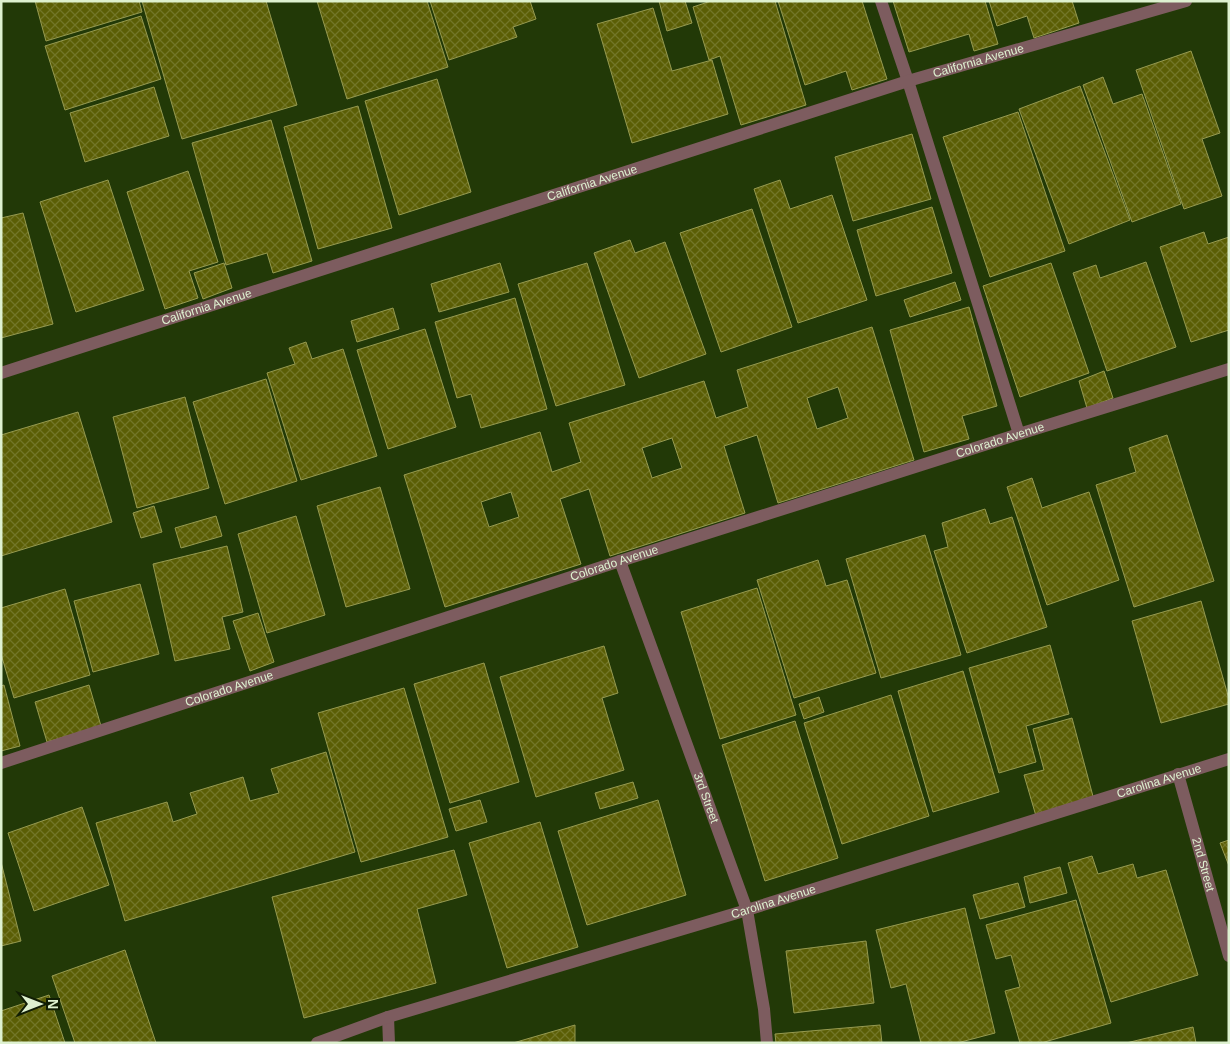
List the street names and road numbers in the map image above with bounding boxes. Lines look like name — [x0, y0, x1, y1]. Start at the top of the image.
street label: California Avenue — [931, 41, 1026, 80]
street label: California Avenue — [545, 162, 639, 204]
street label: California Avenue — [160, 286, 254, 328]
street label: Colorado Avenue — [954, 419, 1046, 461]
street label: Colorado Avenue — [568, 542, 660, 584]
street label: Colorado Avenue — [183, 668, 275, 709]
street label: Carolina Avenue — [1115, 761, 1203, 801]
street label: 3rd Street — [691, 771, 722, 826]
street label: 2nd Street — [1189, 836, 1218, 894]
street label: Carolina Avenue — [729, 882, 818, 921]

